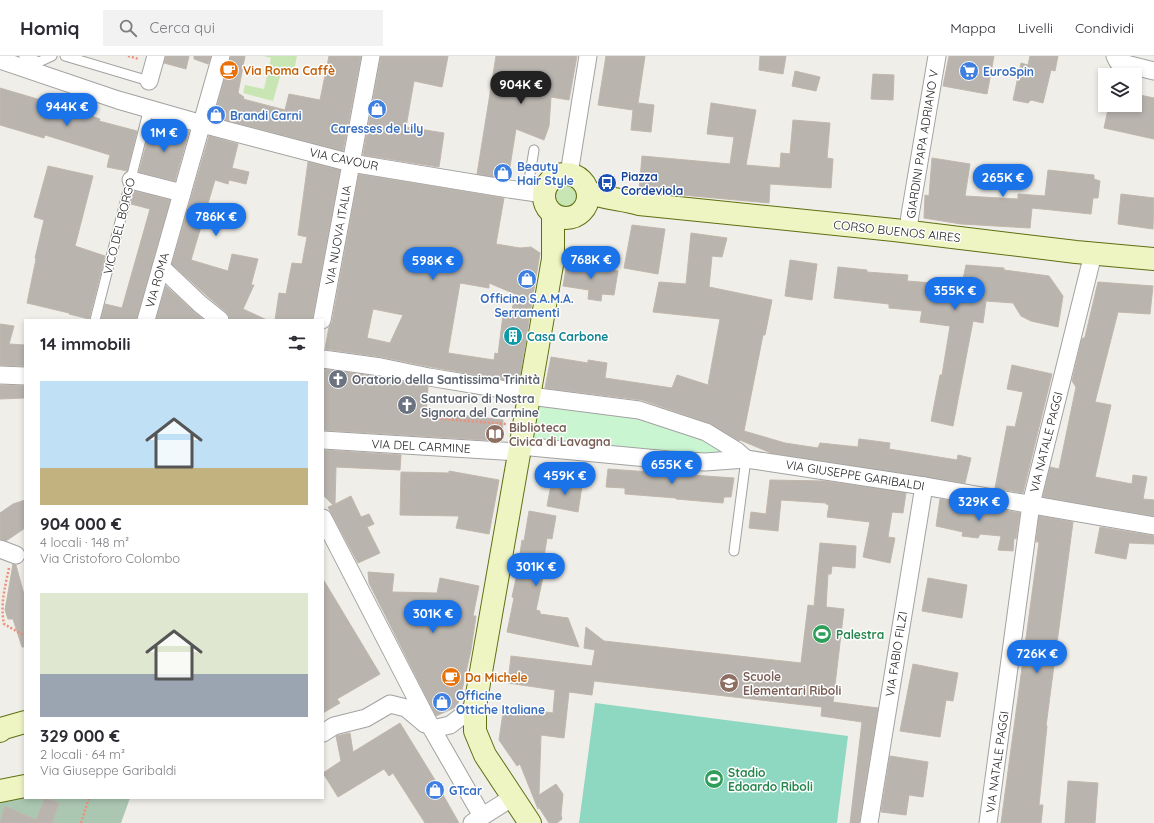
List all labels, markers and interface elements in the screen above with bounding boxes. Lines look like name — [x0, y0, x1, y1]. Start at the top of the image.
search box — [103, 10, 383, 46]
text: Homiq — [20, 16, 79, 40]
icon: search — [117, 17, 139, 39]
text: Cerca qui — [149, 18, 215, 37]
text: Mappa — [950, 19, 996, 37]
text: Livelli — [1018, 19, 1053, 37]
text: Condividi — [1075, 19, 1134, 37]
cafe icon: Via Roma Caffè — [218, 59, 240, 81]
supermarket icon: EuroSpin — [958, 60, 980, 82]
place label: Via Roma Caffè — [243, 63, 335, 78]
place label: EuroSpin — [983, 64, 1034, 79]
map controls — [1098, 68, 1142, 112]
button: layers — [1098, 68, 1142, 112]
street label: GIARDINI PAPA ADRIANO V — [903, 69, 941, 219]
pin: 904K € — [488, 71, 554, 105]
text: 904K € — [499, 76, 543, 92]
pin: 944K € — [34, 93, 100, 127]
text: 944K € — [46, 98, 88, 114]
shop icon: Caresses de Lily — [366, 98, 388, 120]
shop icon: Brandi Carni — [205, 104, 227, 126]
place label: Brandi Carni — [230, 108, 302, 123]
pin: 1M € — [140, 119, 188, 153]
place label: Caresses de Lily — [331, 121, 423, 136]
text: 1M € — [150, 124, 178, 140]
street label: VIA CAVOUR — [308, 144, 380, 174]
place label: Beauty Hair Style — [517, 159, 574, 188]
shop icon: Beauty Hair Style — [492, 162, 514, 184]
pin: 265K € — [970, 164, 1036, 198]
place label: Piazza Cordeviola — [621, 169, 683, 198]
text: 265K € — [982, 169, 1024, 185]
bus stop icon: Piazza Cordeviola — [596, 172, 618, 194]
street label: VICO DEL BORGO — [100, 176, 138, 276]
street label: VIA NUOVA ITALIA — [322, 183, 354, 286]
pin: 786K € — [183, 203, 249, 237]
text: 786K € — [195, 208, 237, 224]
street label: CORSO BUENOS AIRES — [833, 217, 962, 245]
pin: 768K € — [558, 246, 624, 280]
pin: 598K € — [400, 247, 466, 281]
street label: VIA ROMA — [142, 250, 172, 309]
text: 768K € — [570, 251, 612, 267]
text: 598K € — [412, 252, 454, 268]
shop icon: Officine S.A.M.A. Serramenti — [516, 268, 538, 290]
pin: 355K € — [922, 277, 988, 311]
text: 355K € — [934, 282, 976, 298]
place label: Officine S.A.M.A. Serramenti — [480, 291, 574, 320]
building icon: Casa Carbone — [502, 325, 524, 347]
place label: Casa Carbone — [527, 329, 608, 344]
icon: filters — [286, 332, 308, 354]
text: 14 immobili — [40, 333, 131, 354]
church icon: Oratorio della Santissima Trinità — [327, 368, 349, 390]
place label: Oratorio della Santissima Trinità — [352, 372, 540, 387]
street label: VIA NATALE PAGGI — [1026, 390, 1066, 494]
place label: Santuario di Nostra Signora del Carmine — [421, 391, 539, 420]
church icon: Santuario di Nostra Signora del Carmine — [396, 394, 418, 416]
icon: home — [138, 407, 210, 479]
place label: Biblioteca Civica di Lavagna — [509, 420, 611, 449]
library icon: Biblioteca Civica di Lavagna — [484, 423, 506, 445]
street label: VIA DEL CARMINE — [371, 436, 471, 456]
pin: 655K € — [639, 451, 705, 485]
text: 655K € — [651, 456, 693, 472]
street label: VIA GIUSEPPE GARIBALDI — [784, 457, 926, 493]
pin: 459K € — [532, 462, 598, 496]
text: 459K € — [544, 467, 586, 483]
pin: 329K € — [946, 488, 1012, 522]
text: 329K € — [958, 493, 1000, 509]
text: 904 000 € — [40, 513, 122, 534]
text: 4 locali · 148 m² — [40, 534, 129, 550]
text: Via Cristoforo Colombo — [40, 550, 180, 566]
pin: 301K € — [503, 553, 569, 587]
text: 301K € — [516, 558, 556, 574]
pin: 301K € — [400, 600, 466, 634]
text: 301K € — [413, 605, 453, 621]
street label: VIA FABIO FILZI — [882, 610, 910, 698]
icon: home — [138, 619, 210, 691]
sports icon: Palestra — [811, 623, 833, 645]
place label: Palestra — [836, 627, 884, 642]
pin: 726K € — [1004, 640, 1070, 674]
text: 726K € — [1016, 645, 1058, 661]
cafe icon: Da Michele — [440, 666, 462, 688]
place label: Scuole Elementari Riboli — [743, 669, 842, 698]
place label: Da Michele — [465, 670, 528, 685]
school or university icon: Scuole Elementari Riboli — [718, 672, 740, 694]
place label: Officine Ottiche Italiane — [456, 688, 545, 717]
shop icon: Officine Ottiche Italiane — [431, 691, 453, 713]
street label: VIA NATALE PAGGI — [982, 710, 1012, 814]
text: 329 000 € — [40, 725, 120, 746]
text: 2 locali · 64 m² — [40, 746, 125, 762]
text: Via Giuseppe Garibaldi — [40, 762, 176, 778]
place label: Stadio Edoardo Riboli — [728, 765, 813, 794]
sports icon: Stadio Edoardo Riboli — [703, 768, 725, 790]
shop icon: GTcar — [424, 779, 446, 801]
place label: GTcar — [449, 783, 482, 798]

